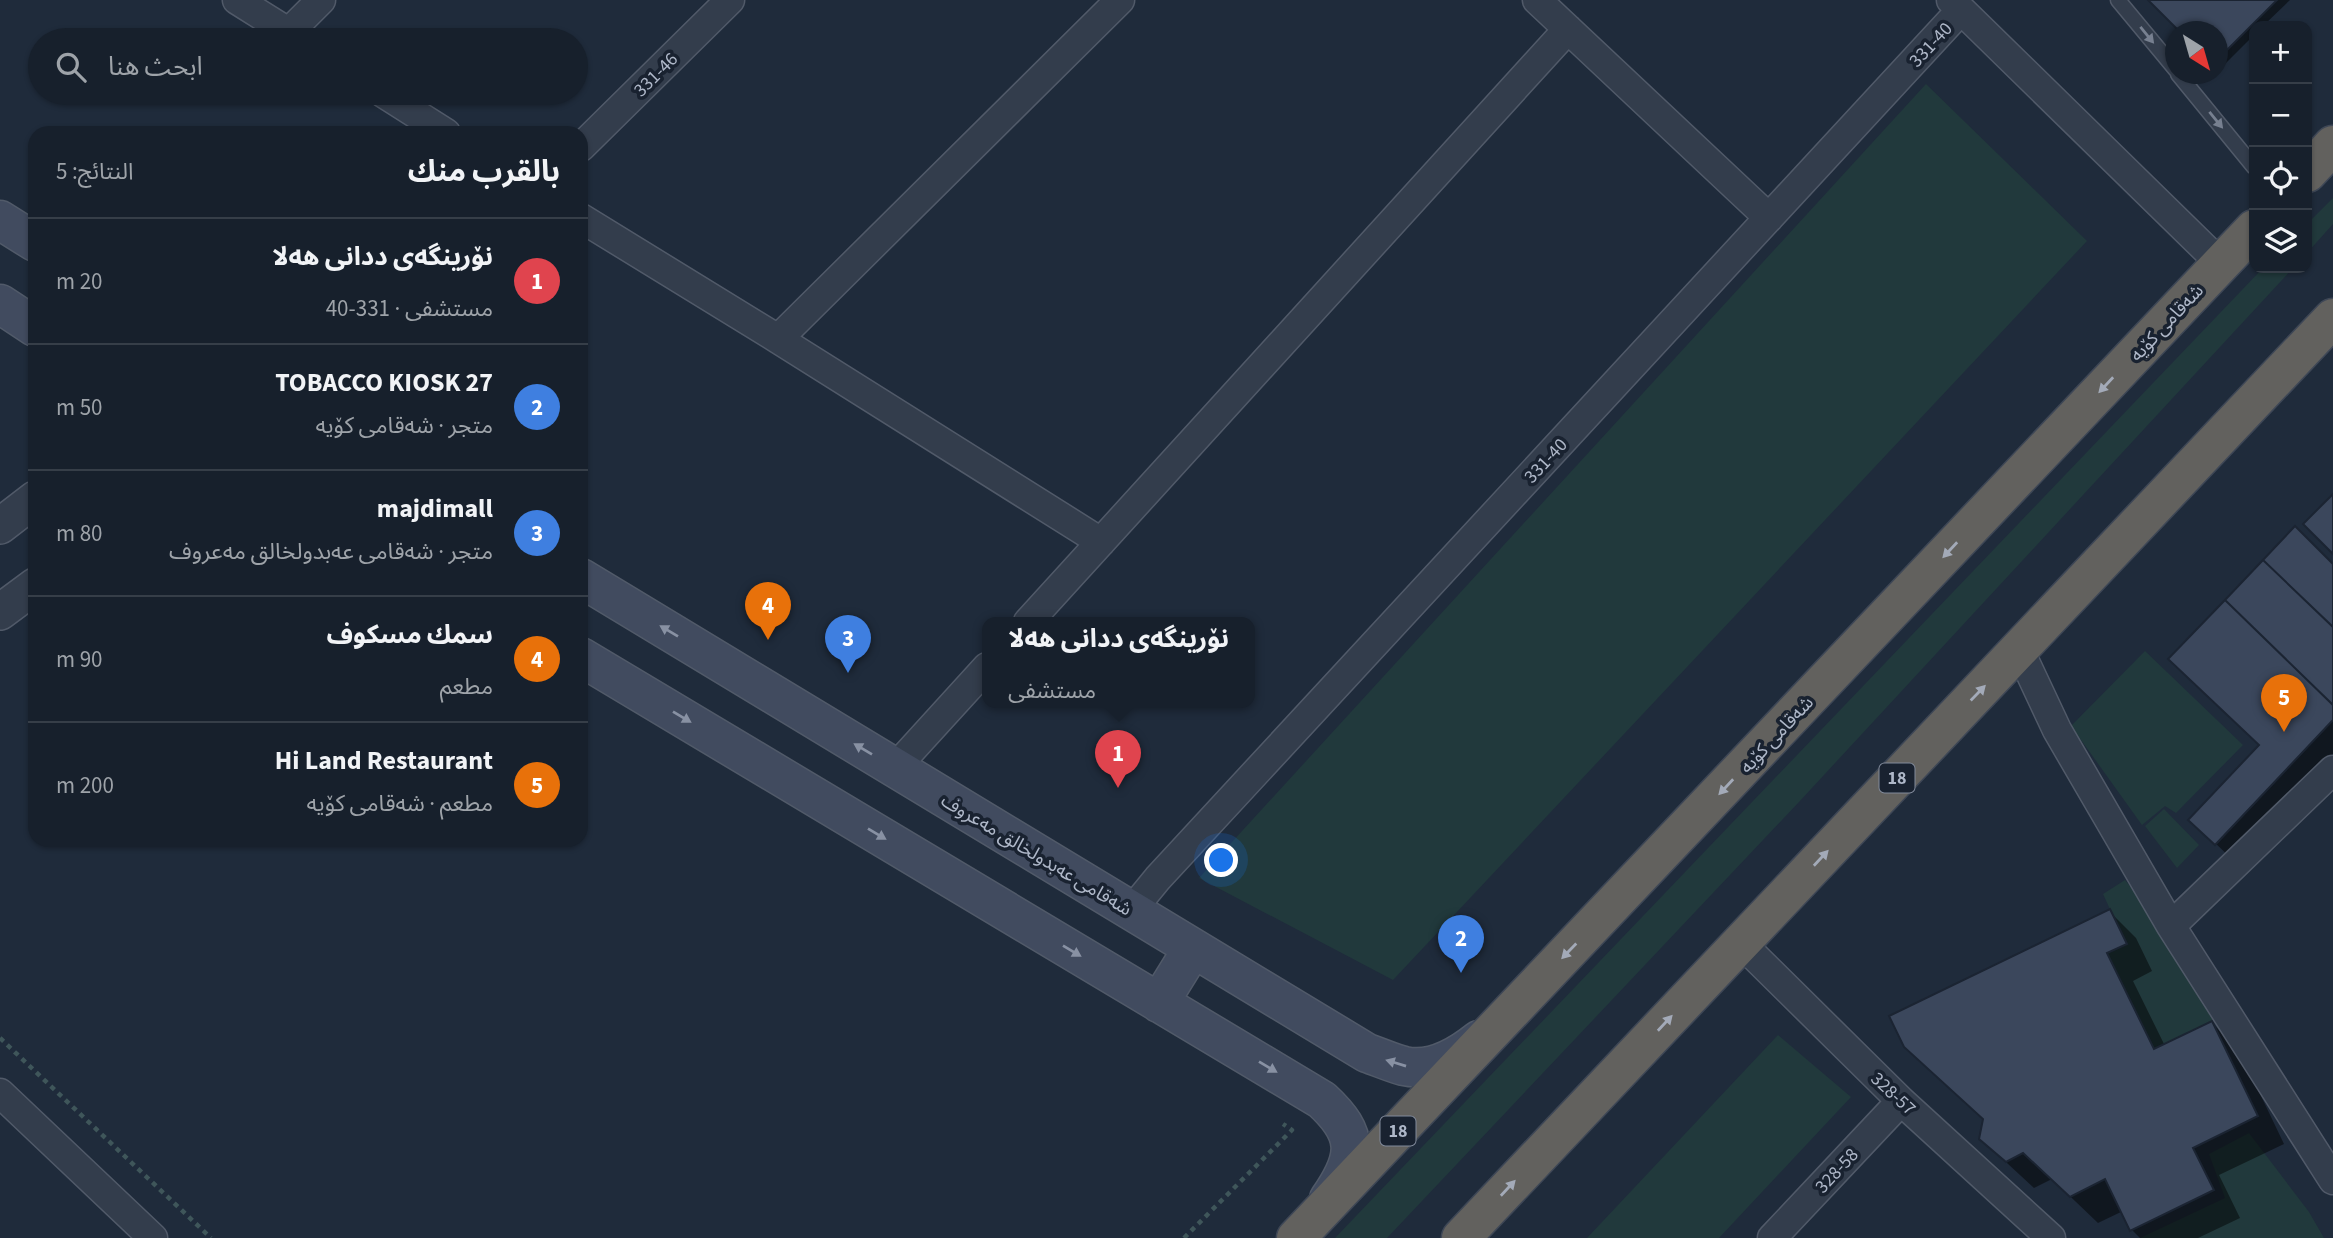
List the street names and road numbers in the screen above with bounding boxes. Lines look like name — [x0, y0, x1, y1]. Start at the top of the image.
street label: 331-40 — [1903, 16, 1959, 74]
street label: 331-46 — [628, 47, 684, 103]
street label: شەقامی کۆیە — [2124, 278, 2210, 368]
street label: 331-40 — [1518, 432, 1574, 490]
street label: شەقامی کۆیە — [1734, 690, 1820, 780]
road number: 18 — [1880, 764, 1914, 792]
street label: شەقامی عەبدولخالق مەعروف — [936, 787, 1137, 923]
street label: 328-57 — [1864, 1066, 1922, 1122]
road number: 18 — [1380, 1116, 1416, 1146]
street label: 328-58 — [1809, 1142, 1865, 1200]

